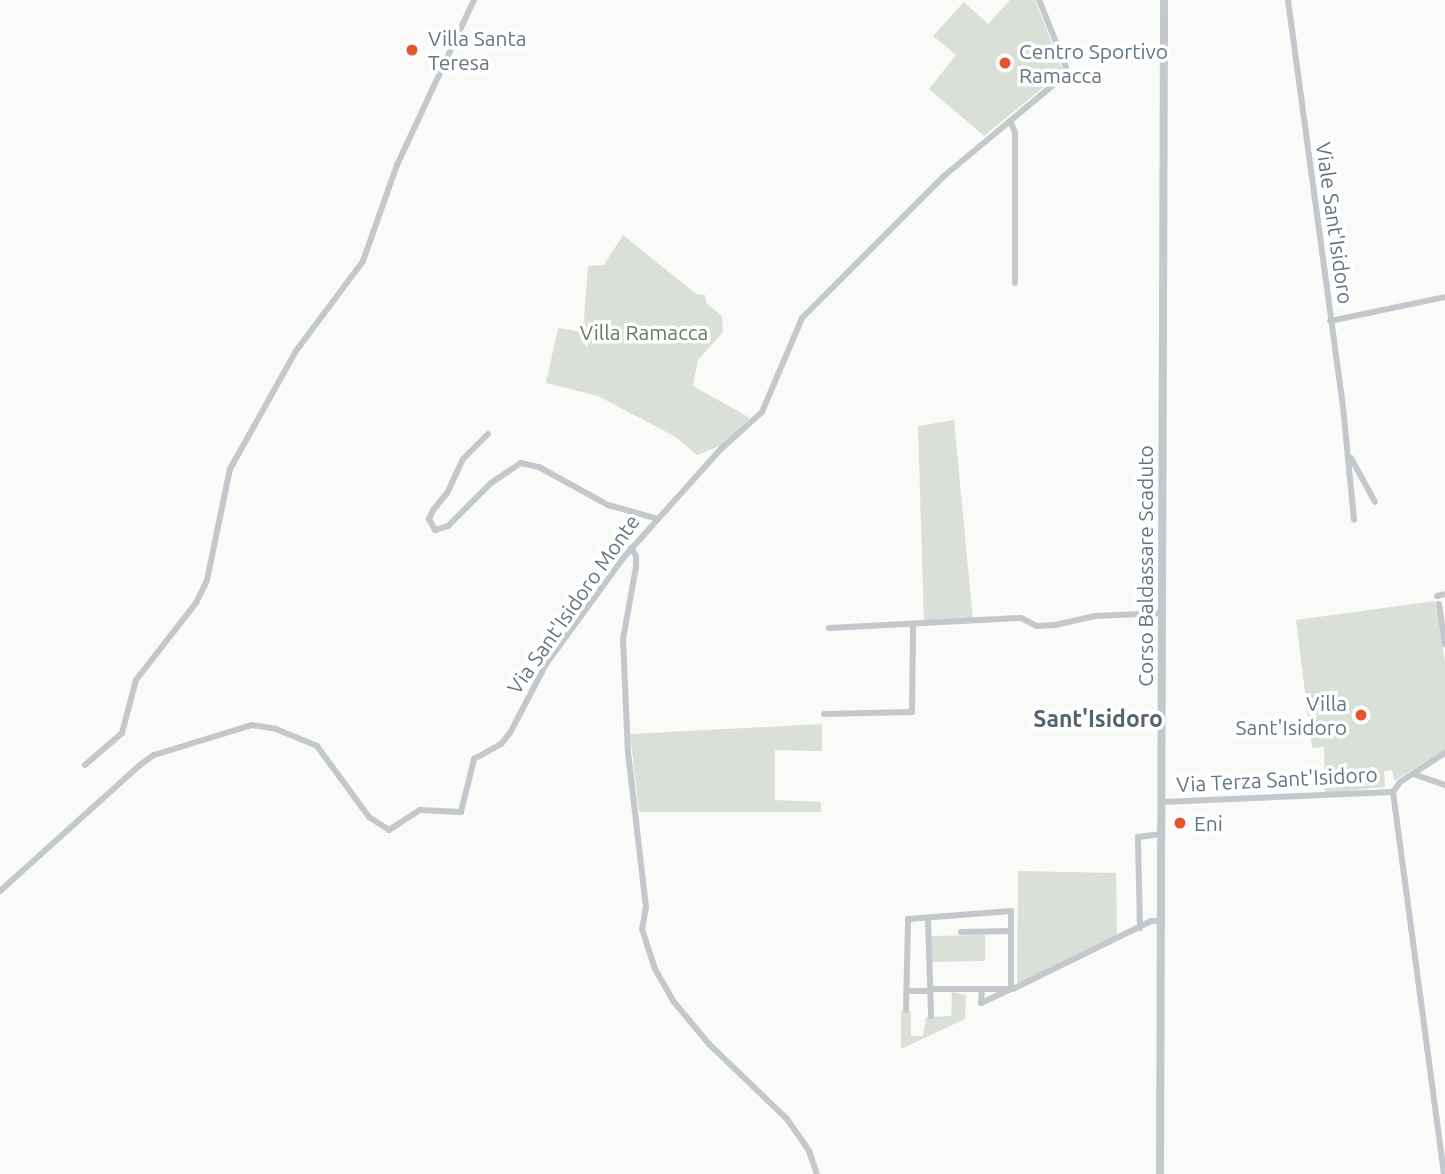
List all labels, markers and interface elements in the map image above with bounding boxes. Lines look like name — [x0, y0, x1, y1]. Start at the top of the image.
place label: Villa Santa Teresa — [428, 25, 527, 75]
place label: Centro Sportivo Ramacca — [1019, 38, 1168, 88]
marker: Villa Santa Teresa — [402, 40, 422, 60]
marker: Centro Sportivo Ramacca — [997, 55, 1013, 71]
street label: Viale Sant'Isidoro — [1311, 140, 1359, 306]
park label: Villa Ramacca — [580, 319, 708, 345]
street label: Corso Baldassare Scaduto — [1132, 445, 1158, 687]
street label: Via Sant'Isidoro Monte — [501, 509, 645, 699]
place label: Villa Sant'Isidoro — [1235, 690, 1347, 740]
district label: Sant'Isidoro — [1033, 705, 1163, 733]
marker: Villa Sant'Isidoro — [1353, 707, 1369, 723]
street label: Via Terza Sant'Isidoro — [1176, 761, 1378, 797]
place label: Eni — [1194, 810, 1223, 836]
marker: Eni — [1172, 815, 1188, 831]

